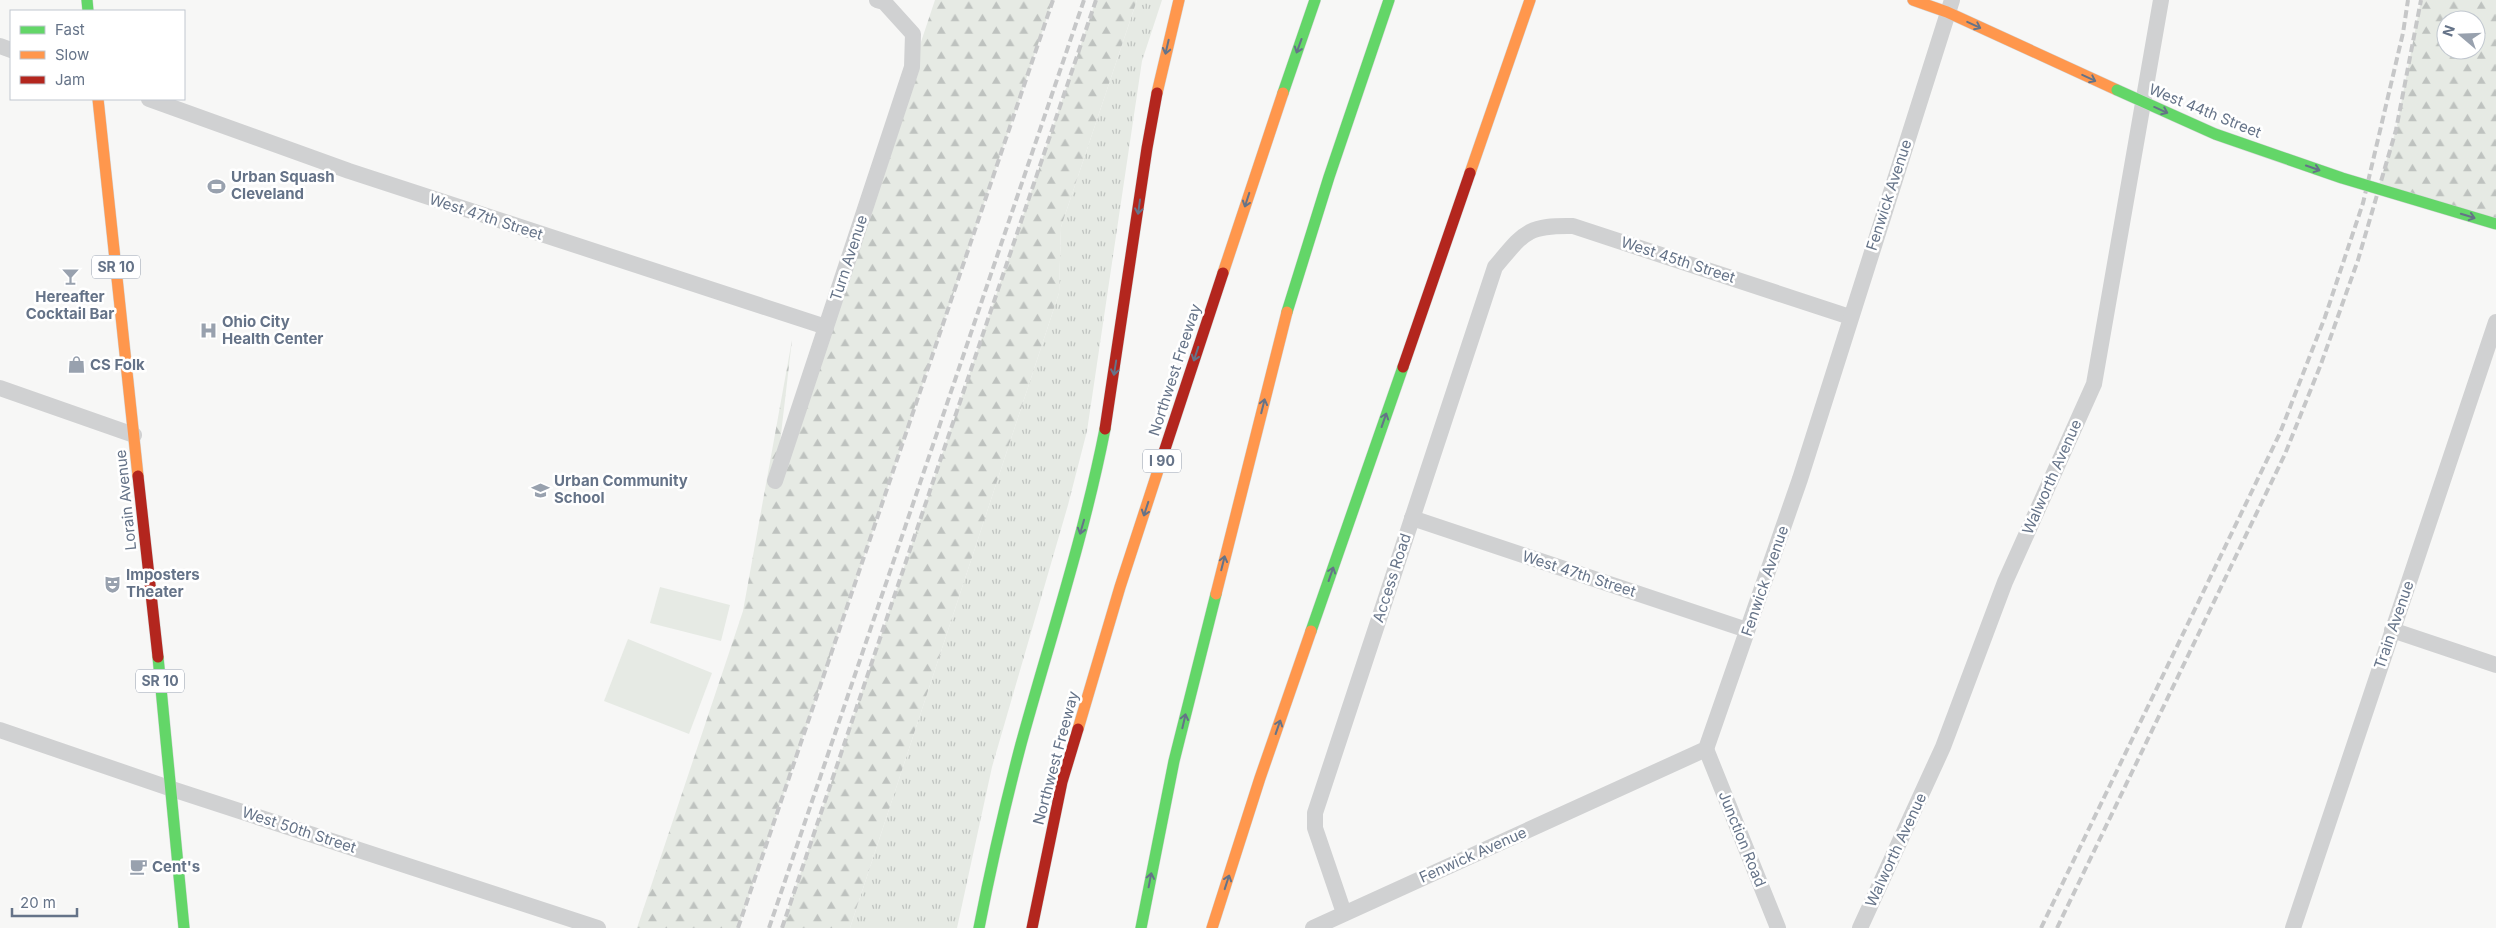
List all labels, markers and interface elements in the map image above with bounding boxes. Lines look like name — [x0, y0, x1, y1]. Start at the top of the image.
legend — [10, 10, 185, 100]
north arrow — [2436, 10, 2486, 60]
text: Fast — [55, 20, 85, 39]
one-way arrow — [1966, 20, 1981, 30]
text: N — [2438, 23, 2458, 38]
one-way arrow — [1294, 38, 1303, 53]
one-way arrow — [1162, 39, 1171, 55]
text: Slow — [55, 45, 89, 64]
text: Jam — [55, 70, 85, 89]
one-way arrow — [2082, 73, 2097, 83]
street label: West 44th Street — [2146, 79, 2264, 142]
one-way arrow — [2153, 106, 2168, 115]
street label: Fenwick Avenue — [1862, 137, 1915, 253]
one-way arrow — [2305, 163, 2321, 173]
place label: Urban Squash Cleveland — [231, 167, 335, 203]
sports icon: Urban Squash Cleveland — [207, 176, 227, 196]
street label: West 47th Street — [427, 189, 545, 244]
one-way arrow — [1242, 192, 1251, 207]
one-way arrow — [1134, 199, 1144, 215]
one-way arrow — [2460, 211, 2476, 221]
street label: Turn Avenue — [826, 213, 871, 303]
street label: West 45th Street — [1619, 232, 1738, 287]
road number: SR 10 — [92, 256, 140, 278]
bar icon: Hereafter Cocktail Bar — [60, 266, 80, 286]
place label: Hereafter Cocktail Bar — [26, 287, 114, 323]
street label: Northwest Freeway — [1144, 301, 1205, 438]
place label: Ohio City Health Center — [222, 312, 323, 348]
hospital icon: Ohio City Health Center — [198, 321, 218, 341]
one-way arrow — [1191, 346, 1201, 362]
shop icon: CS Folk — [66, 355, 86, 375]
place label: CS Folk — [90, 355, 145, 374]
one-way arrow — [1110, 360, 1120, 376]
one-way arrow — [1259, 398, 1268, 414]
one-way arrow — [1380, 413, 1389, 429]
street label: Walworth Avenue — [2018, 416, 2085, 537]
street label: Lorain Avenue — [111, 449, 140, 551]
road number: I 90 — [1143, 450, 1181, 472]
place label: Urban Community School — [554, 471, 688, 507]
school or university icon: Urban Community School — [530, 480, 550, 500]
one-way arrow — [1141, 500, 1150, 516]
one-way arrow — [1077, 519, 1087, 535]
street label: Fenwick Avenue — [1737, 523, 1792, 639]
street label: Access Road — [1368, 531, 1415, 625]
street label: West 47th Street — [1520, 546, 1638, 601]
one-way arrow — [1219, 556, 1228, 572]
place label: Imposters Theater — [126, 565, 200, 601]
one-way arrow — [1327, 567, 1336, 582]
theatre icon: Imposters Theater — [102, 574, 122, 594]
street label: Train Avenue — [2370, 578, 2418, 672]
road number: SR 10 — [136, 669, 184, 692]
street label: Northwest Freeway — [1029, 688, 1083, 827]
one-way arrow — [1180, 714, 1189, 730]
one-way arrow — [1274, 720, 1283, 736]
street label: Junction Road — [1715, 788, 1770, 890]
street label: Walworth Avenue — [1861, 790, 1930, 910]
street label: West 50th Street — [240, 802, 359, 857]
street label: Fenwick Avenue — [1416, 822, 1529, 887]
cafe icon: Cent's — [128, 857, 148, 877]
place label: Cent's — [152, 857, 200, 876]
one-way arrow — [1146, 873, 1156, 889]
one-way arrow — [1222, 874, 1232, 890]
scale bar — [12, 886, 78, 918]
text: 20 m — [20, 893, 56, 912]

